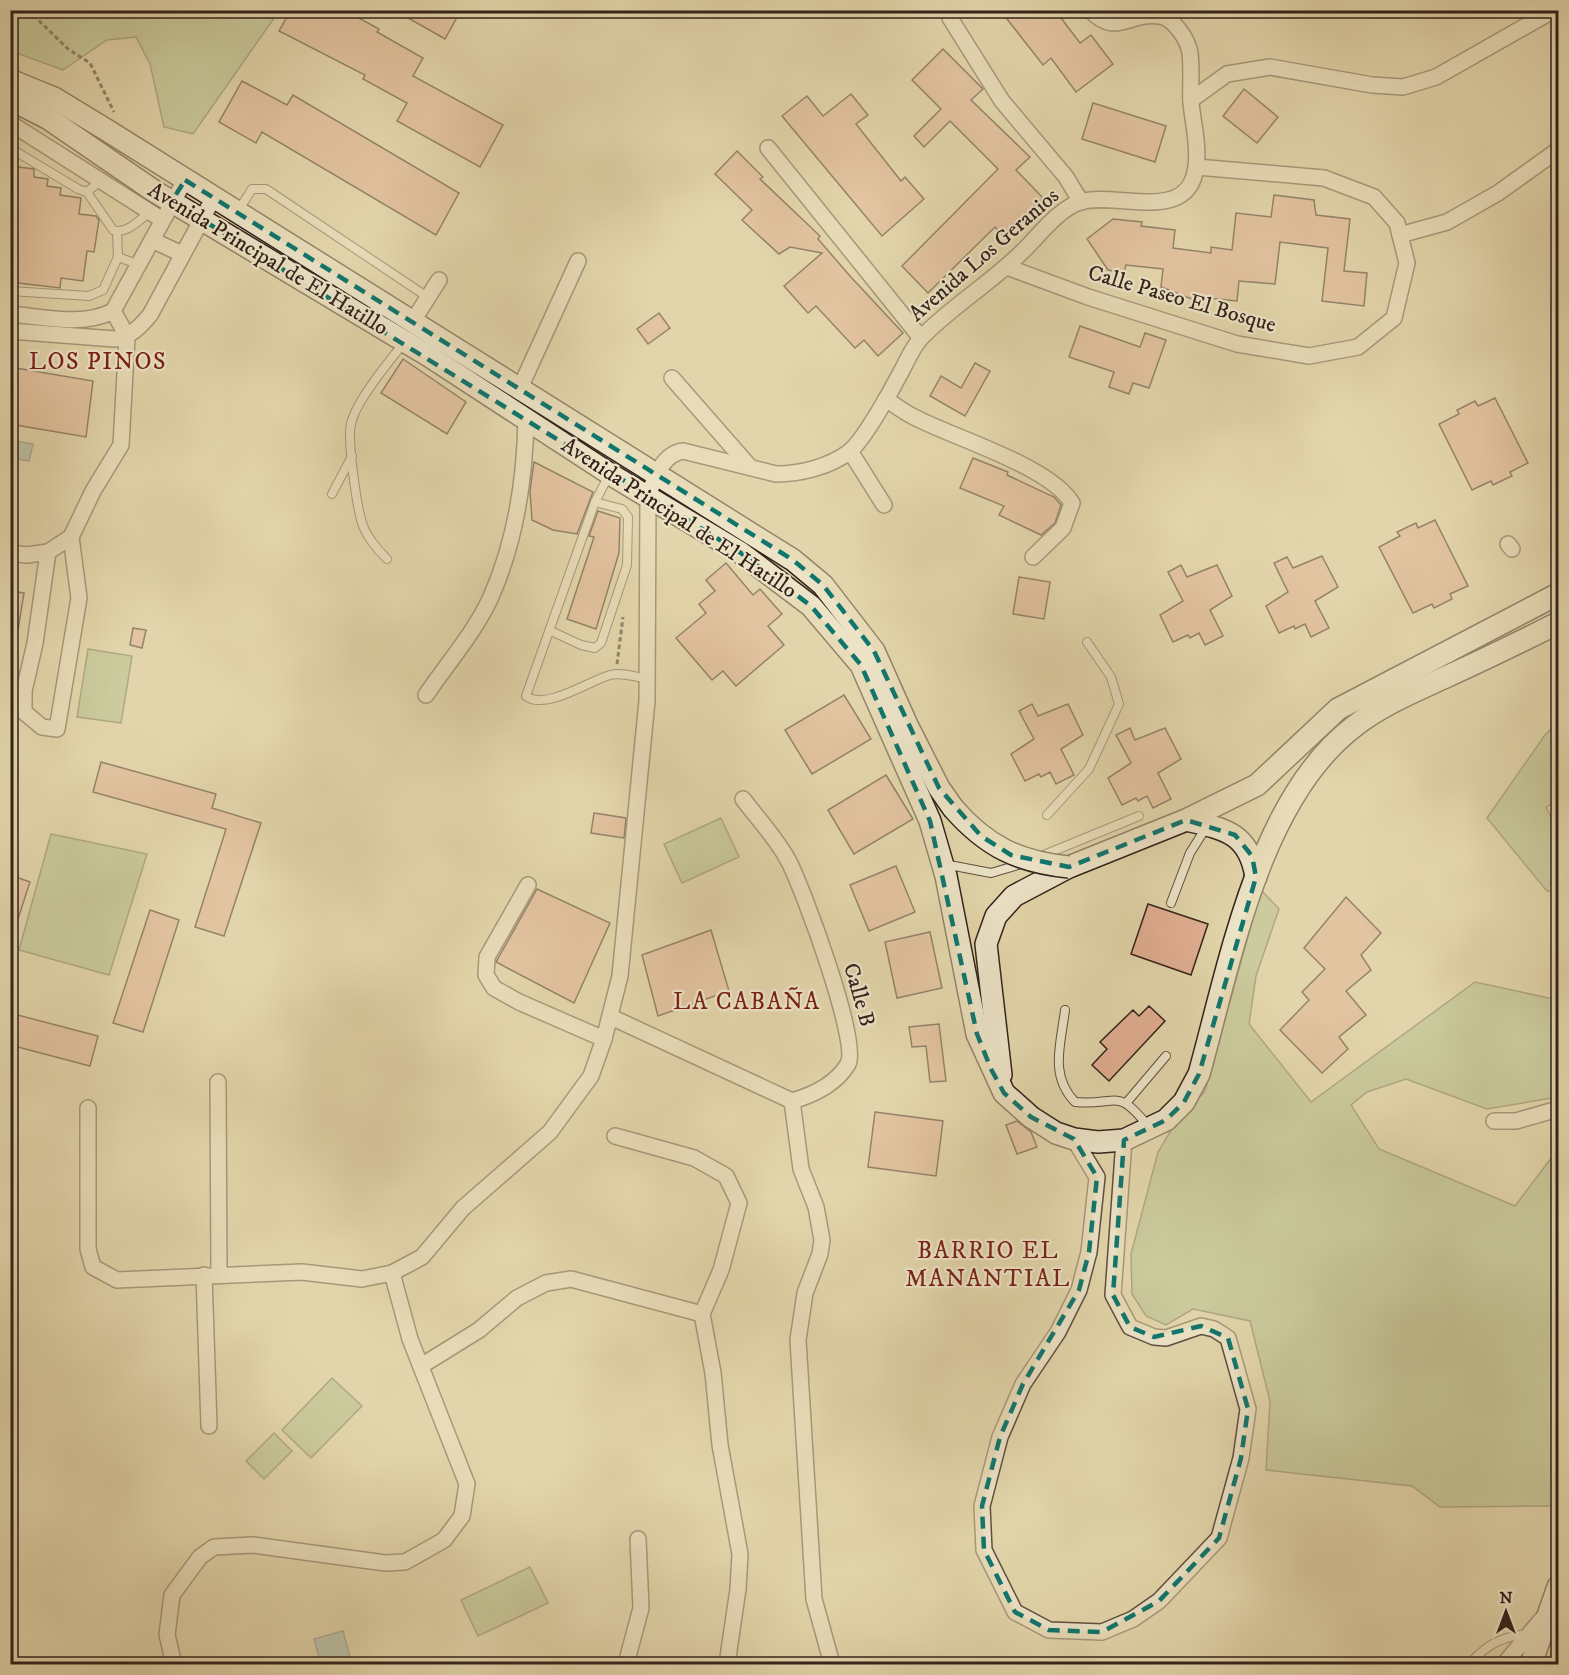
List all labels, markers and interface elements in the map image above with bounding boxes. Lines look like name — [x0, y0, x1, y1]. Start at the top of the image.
street label: Avenida Principal de El Hatillo — [143, 176, 393, 342]
street label: Avenida Los Geranios — [903, 182, 1065, 328]
street label: Calle Paseo El Bosque — [1085, 259, 1279, 339]
district label: LOS PINOS — [29, 347, 167, 377]
street label: Avenida Principal de El Hatillo — [556, 432, 802, 604]
street label: Calle B — [837, 960, 881, 1030]
district label: LA CABAÑA — [673, 986, 821, 1017]
district label: BARRIO EL MANANTIAL — [905, 1236, 1071, 1294]
north arrow — [1476, 1582, 1536, 1642]
text: N — [1499, 1588, 1513, 1608]

